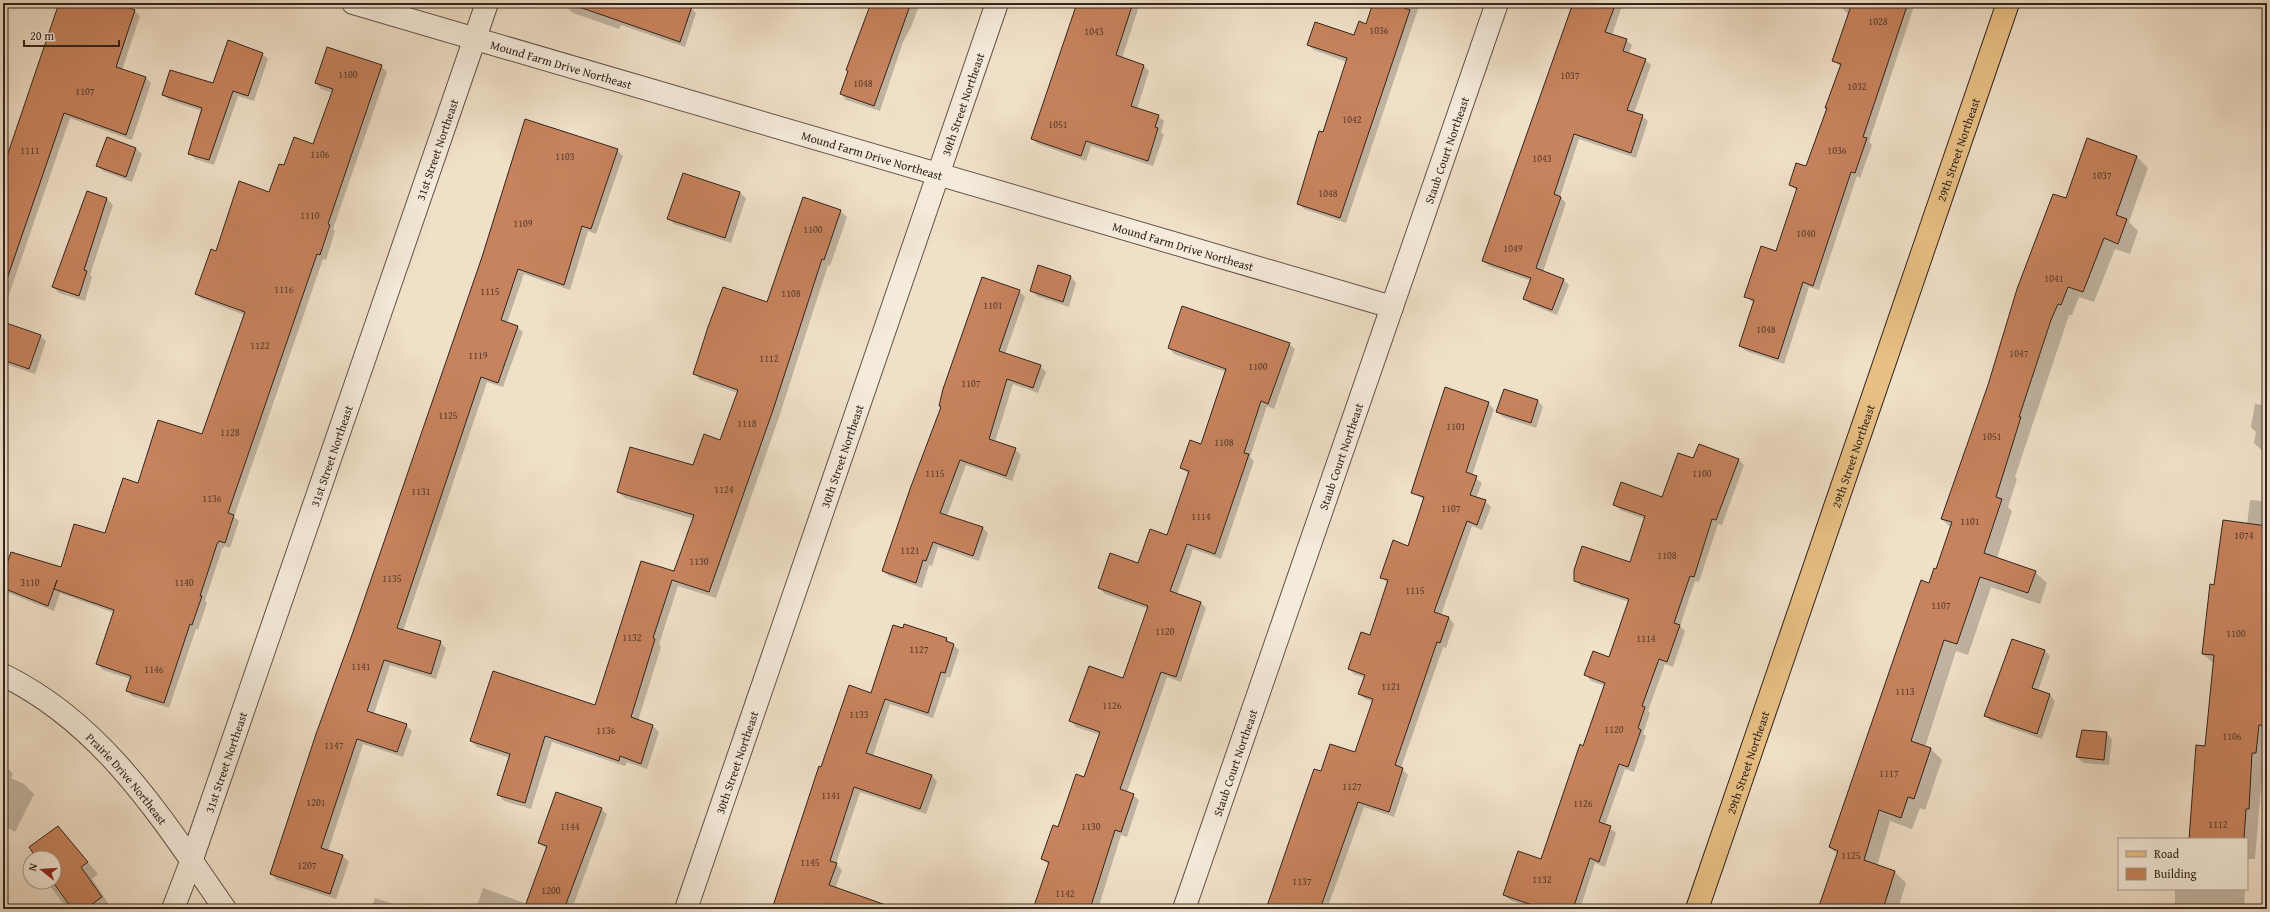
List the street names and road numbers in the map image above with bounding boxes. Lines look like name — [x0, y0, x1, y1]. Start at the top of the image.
street label: Mound Farm Drive Northeast — [489, 35, 635, 93]
street label: 30th Street Northeast — [937, 49, 988, 158]
street label: Staub Court Northeast — [1420, 93, 1473, 206]
street label: 29th Street Northeast — [1932, 95, 1984, 204]
street label: 31st Street Northeast — [411, 96, 462, 203]
street label: Mound Farm Drive Northeast — [799, 126, 946, 184]
street label: Mound Farm Drive Northeast — [1110, 217, 1257, 275]
street label: Staub Court Northeast — [1314, 400, 1367, 512]
street label: 30th Street Northeast — [816, 401, 867, 510]
street label: 29th Street Northeast — [1827, 401, 1878, 510]
street label: 31st Street Northeast — [306, 402, 357, 509]
street label: Staub Court Northeast — [1208, 706, 1261, 818]
street label: 31st Street Northeast — [200, 708, 251, 815]
street label: 30th Street Northeast — [711, 708, 762, 816]
street label: 29th Street Northeast — [1722, 708, 1773, 816]
street label: Prairie Drive Northeast — [83, 728, 172, 829]

